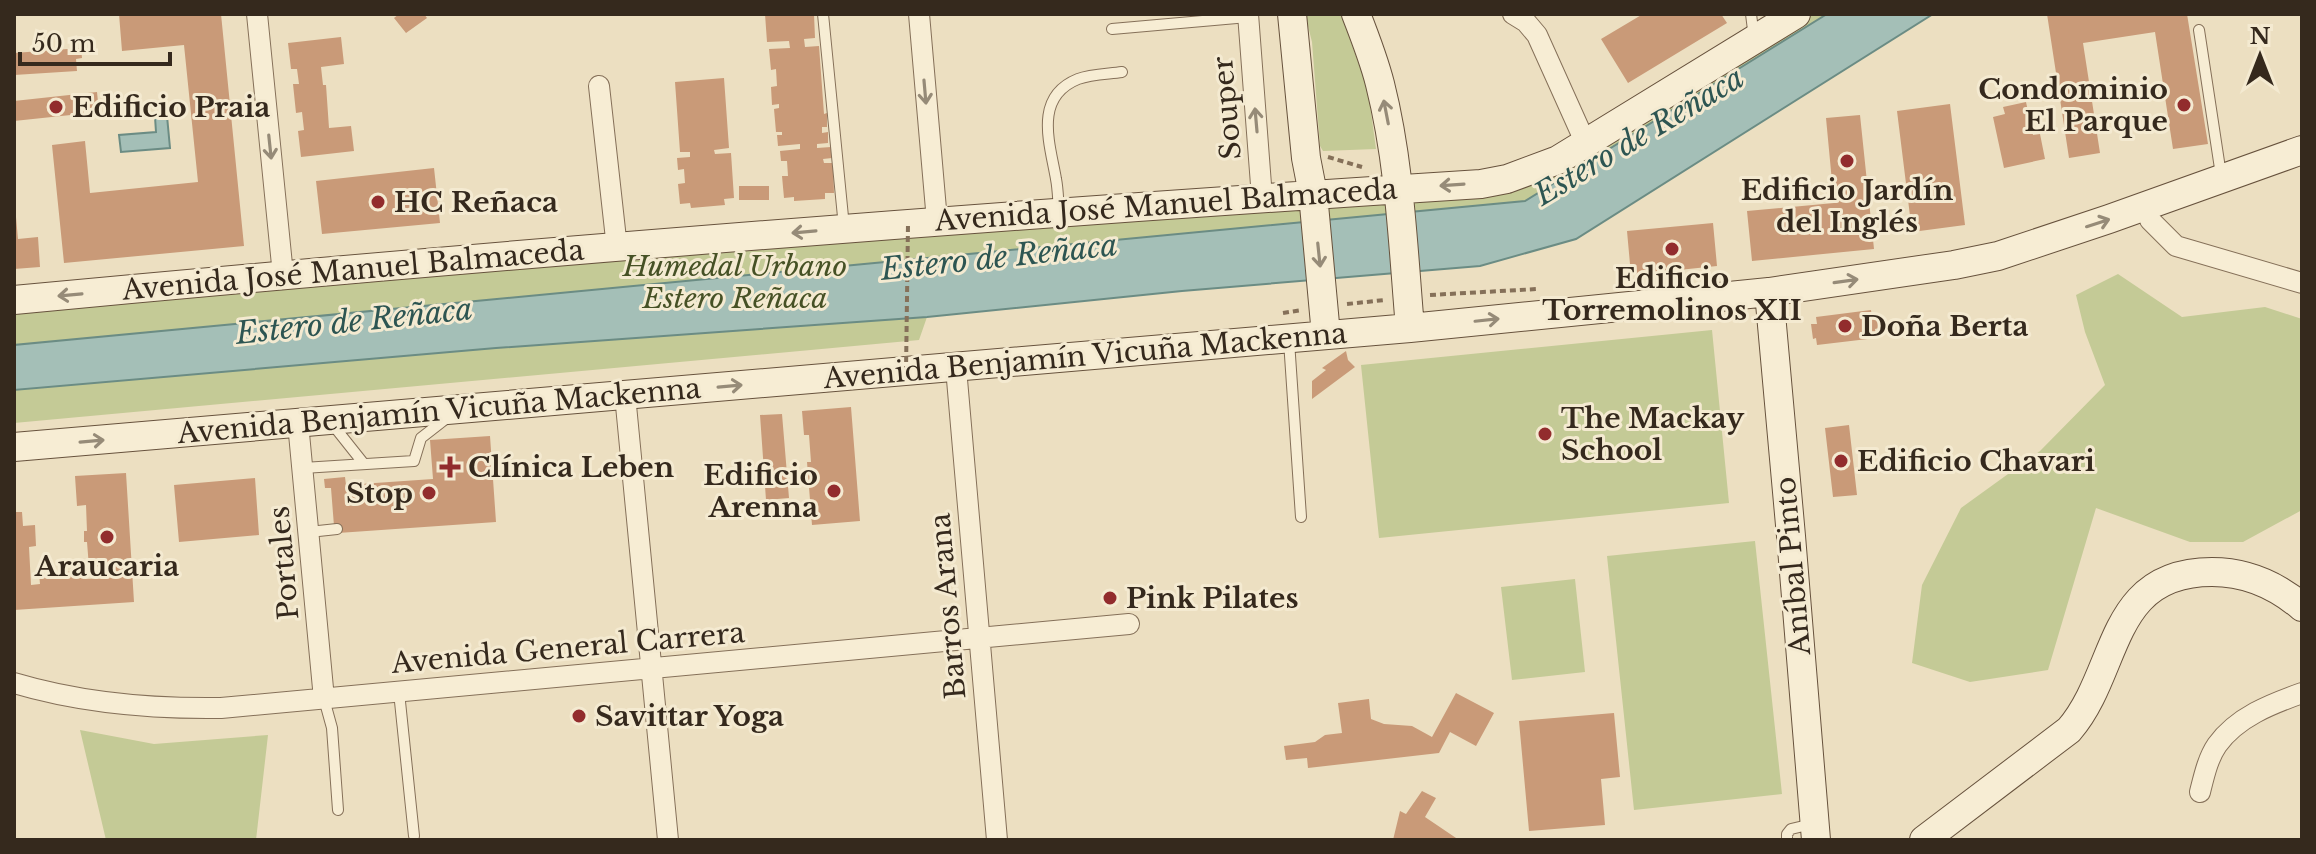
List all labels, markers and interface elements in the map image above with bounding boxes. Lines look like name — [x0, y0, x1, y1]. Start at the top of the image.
scale bar — [20, 16, 170, 66]
north arrow — [2220, 16, 2300, 96]
text: N — [2250, 23, 2271, 50]
text: 50 m — [32, 29, 96, 58]
street label: Souper — [1205, 54, 1249, 161]
water label: Estero de Reñaca — [1527, 59, 1751, 214]
place label: Condominio El Parque — [1978, 72, 2168, 139]
one-way arrow — [918, 78, 933, 105]
place label: Edificio Praia — [72, 90, 270, 125]
marker: Condominio El Parque — [2175, 96, 2193, 114]
marker: Edificio Praia — [47, 98, 65, 116]
one-way arrow — [1378, 99, 1393, 125]
one-way arrow — [1248, 107, 1263, 134]
one-way arrow — [263, 133, 278, 160]
marker: Edificio Jardín del Inglés — [1838, 152, 1856, 170]
street label: Avenida José Manuel Balmaceda — [933, 171, 1399, 239]
place label: Edificio Jardín del Inglés — [1741, 173, 1953, 240]
one-way arrow — [1439, 178, 1466, 193]
place label: HC Reñaca — [394, 185, 558, 220]
marker: HC Reñaca — [369, 193, 387, 211]
one-way arrow — [2086, 214, 2111, 229]
one-way arrow — [791, 225, 818, 240]
water label: Estero de Reñaca — [878, 226, 1119, 288]
street label: Avenida José Manuel Balmaceda — [120, 232, 586, 308]
marker: Edificio Torremolinos XII — [1663, 240, 1681, 258]
one-way arrow — [1311, 241, 1326, 268]
park label: Humedal Urbano Estero Reñaca — [622, 249, 847, 316]
place label: Edificio Torremolinos XII — [1542, 261, 1802, 328]
one-way arrow — [1833, 273, 1858, 288]
one-way arrow — [57, 287, 84, 302]
water label: Estero de Reñaca — [233, 290, 474, 352]
place label: Doña Berta — [1861, 309, 2029, 344]
one-way arrow — [1474, 313, 1500, 328]
street label: Avenida Benjamín Vicuña Mackenna — [821, 316, 1349, 396]
marker: Doña Berta — [1836, 317, 1854, 335]
street label: Avenida Benjamín Vicuña Mackenna — [175, 371, 703, 451]
one-way arrow — [716, 378, 743, 393]
place label: The Mackay School — [1561, 401, 1745, 468]
marker: The Mackay School — [1536, 425, 1554, 443]
one-way arrow — [78, 433, 105, 448]
place label: Edificio Chavari — [1857, 444, 2095, 479]
place label: Clínica Leben — [468, 450, 674, 485]
marker: Edificio Chavari — [1832, 452, 1850, 470]
marker: Clínica Leben — [439, 456, 461, 478]
place label: Edificio Arenna — [703, 458, 818, 525]
street label: Aníbal Pinto — [1768, 475, 1818, 658]
place label: Stop — [346, 476, 413, 511]
marker: Edificio Arenna — [825, 482, 843, 500]
marker: Stop — [420, 484, 438, 502]
street label: Portales — [262, 505, 306, 621]
street label: Barros Arana — [922, 511, 974, 700]
marker: Araucaria — [98, 528, 116, 546]
place label: Araucaria — [34, 549, 179, 584]
place label: Pink Pilates — [1126, 581, 1298, 616]
marker: Pink Pilates — [1101, 589, 1119, 607]
street label: Avenida General Carrera — [389, 615, 747, 681]
place label: Savittar Yoga — [595, 699, 784, 734]
marker: Savittar Yoga — [570, 707, 588, 725]

